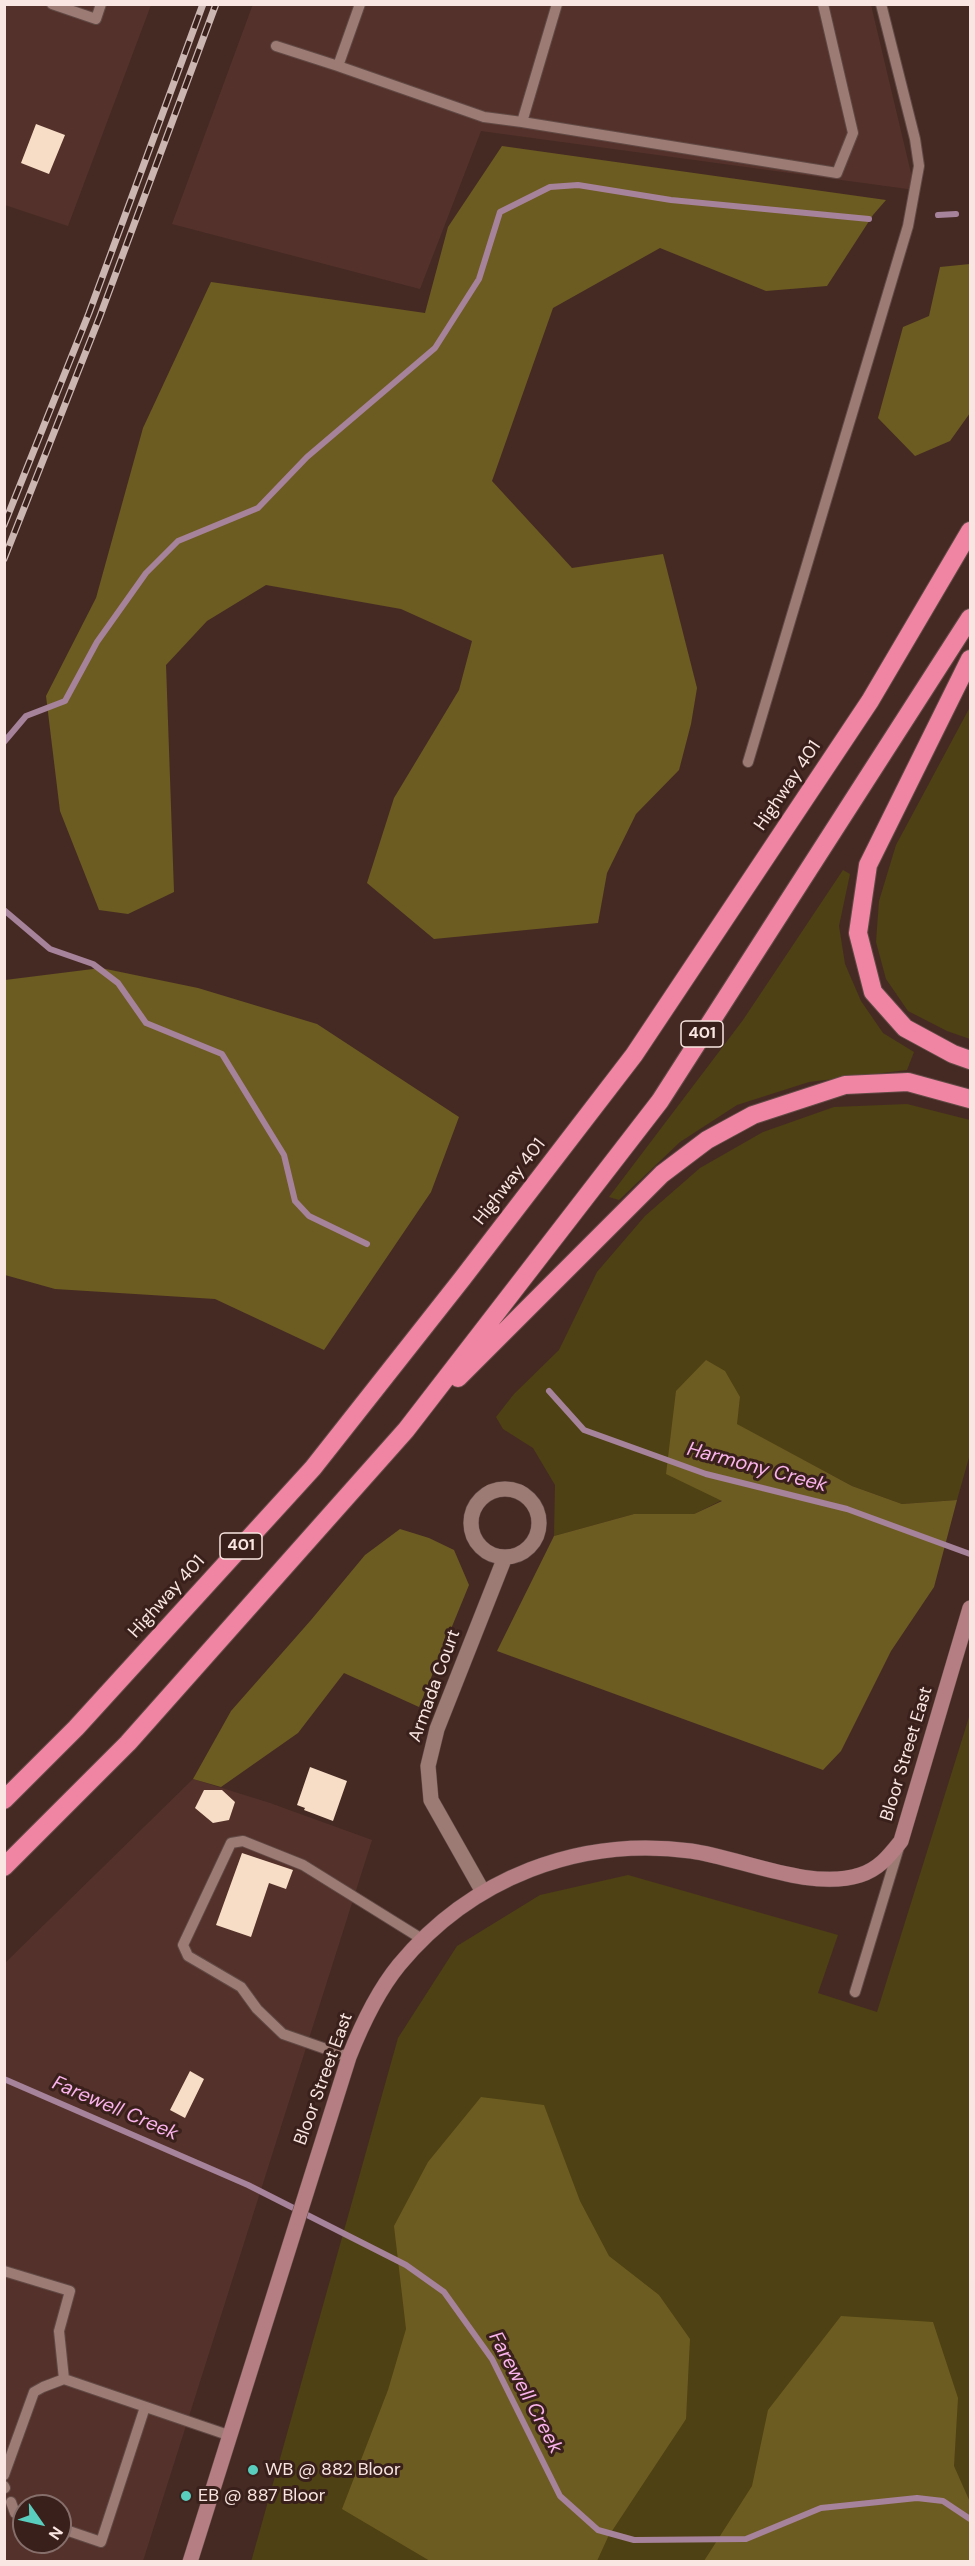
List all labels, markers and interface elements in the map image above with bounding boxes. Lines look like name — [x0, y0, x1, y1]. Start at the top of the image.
street label: Highway 401 — [750, 737, 826, 835]
road number: 401 — [681, 1021, 723, 1047]
street label: Highway 401 — [470, 1135, 550, 1229]
water label: Harmony Creek — [684, 1438, 830, 1498]
road number: 401 — [220, 1533, 262, 1559]
street label: Highway 401 — [124, 1551, 210, 1643]
street label: Armada Court — [405, 1627, 465, 1745]
street label: Bloor Street East — [876, 1684, 938, 1824]
street label: Bloor Street East — [290, 2010, 358, 2148]
water label: Farewell Creek — [48, 2072, 182, 2146]
water label: Farewell Creek — [483, 2328, 567, 2458]
place label: WB @ 882 Bloor — [265, 2459, 401, 2481]
marker: WB @ 882 Bloor — [246, 2463, 260, 2477]
place label: EB @ 887 Bloor — [198, 2485, 325, 2507]
marker: EB @ 887 Bloor — [179, 2489, 193, 2503]
north arrow — [12, 2494, 72, 2554]
text: N — [44, 2523, 68, 2544]

